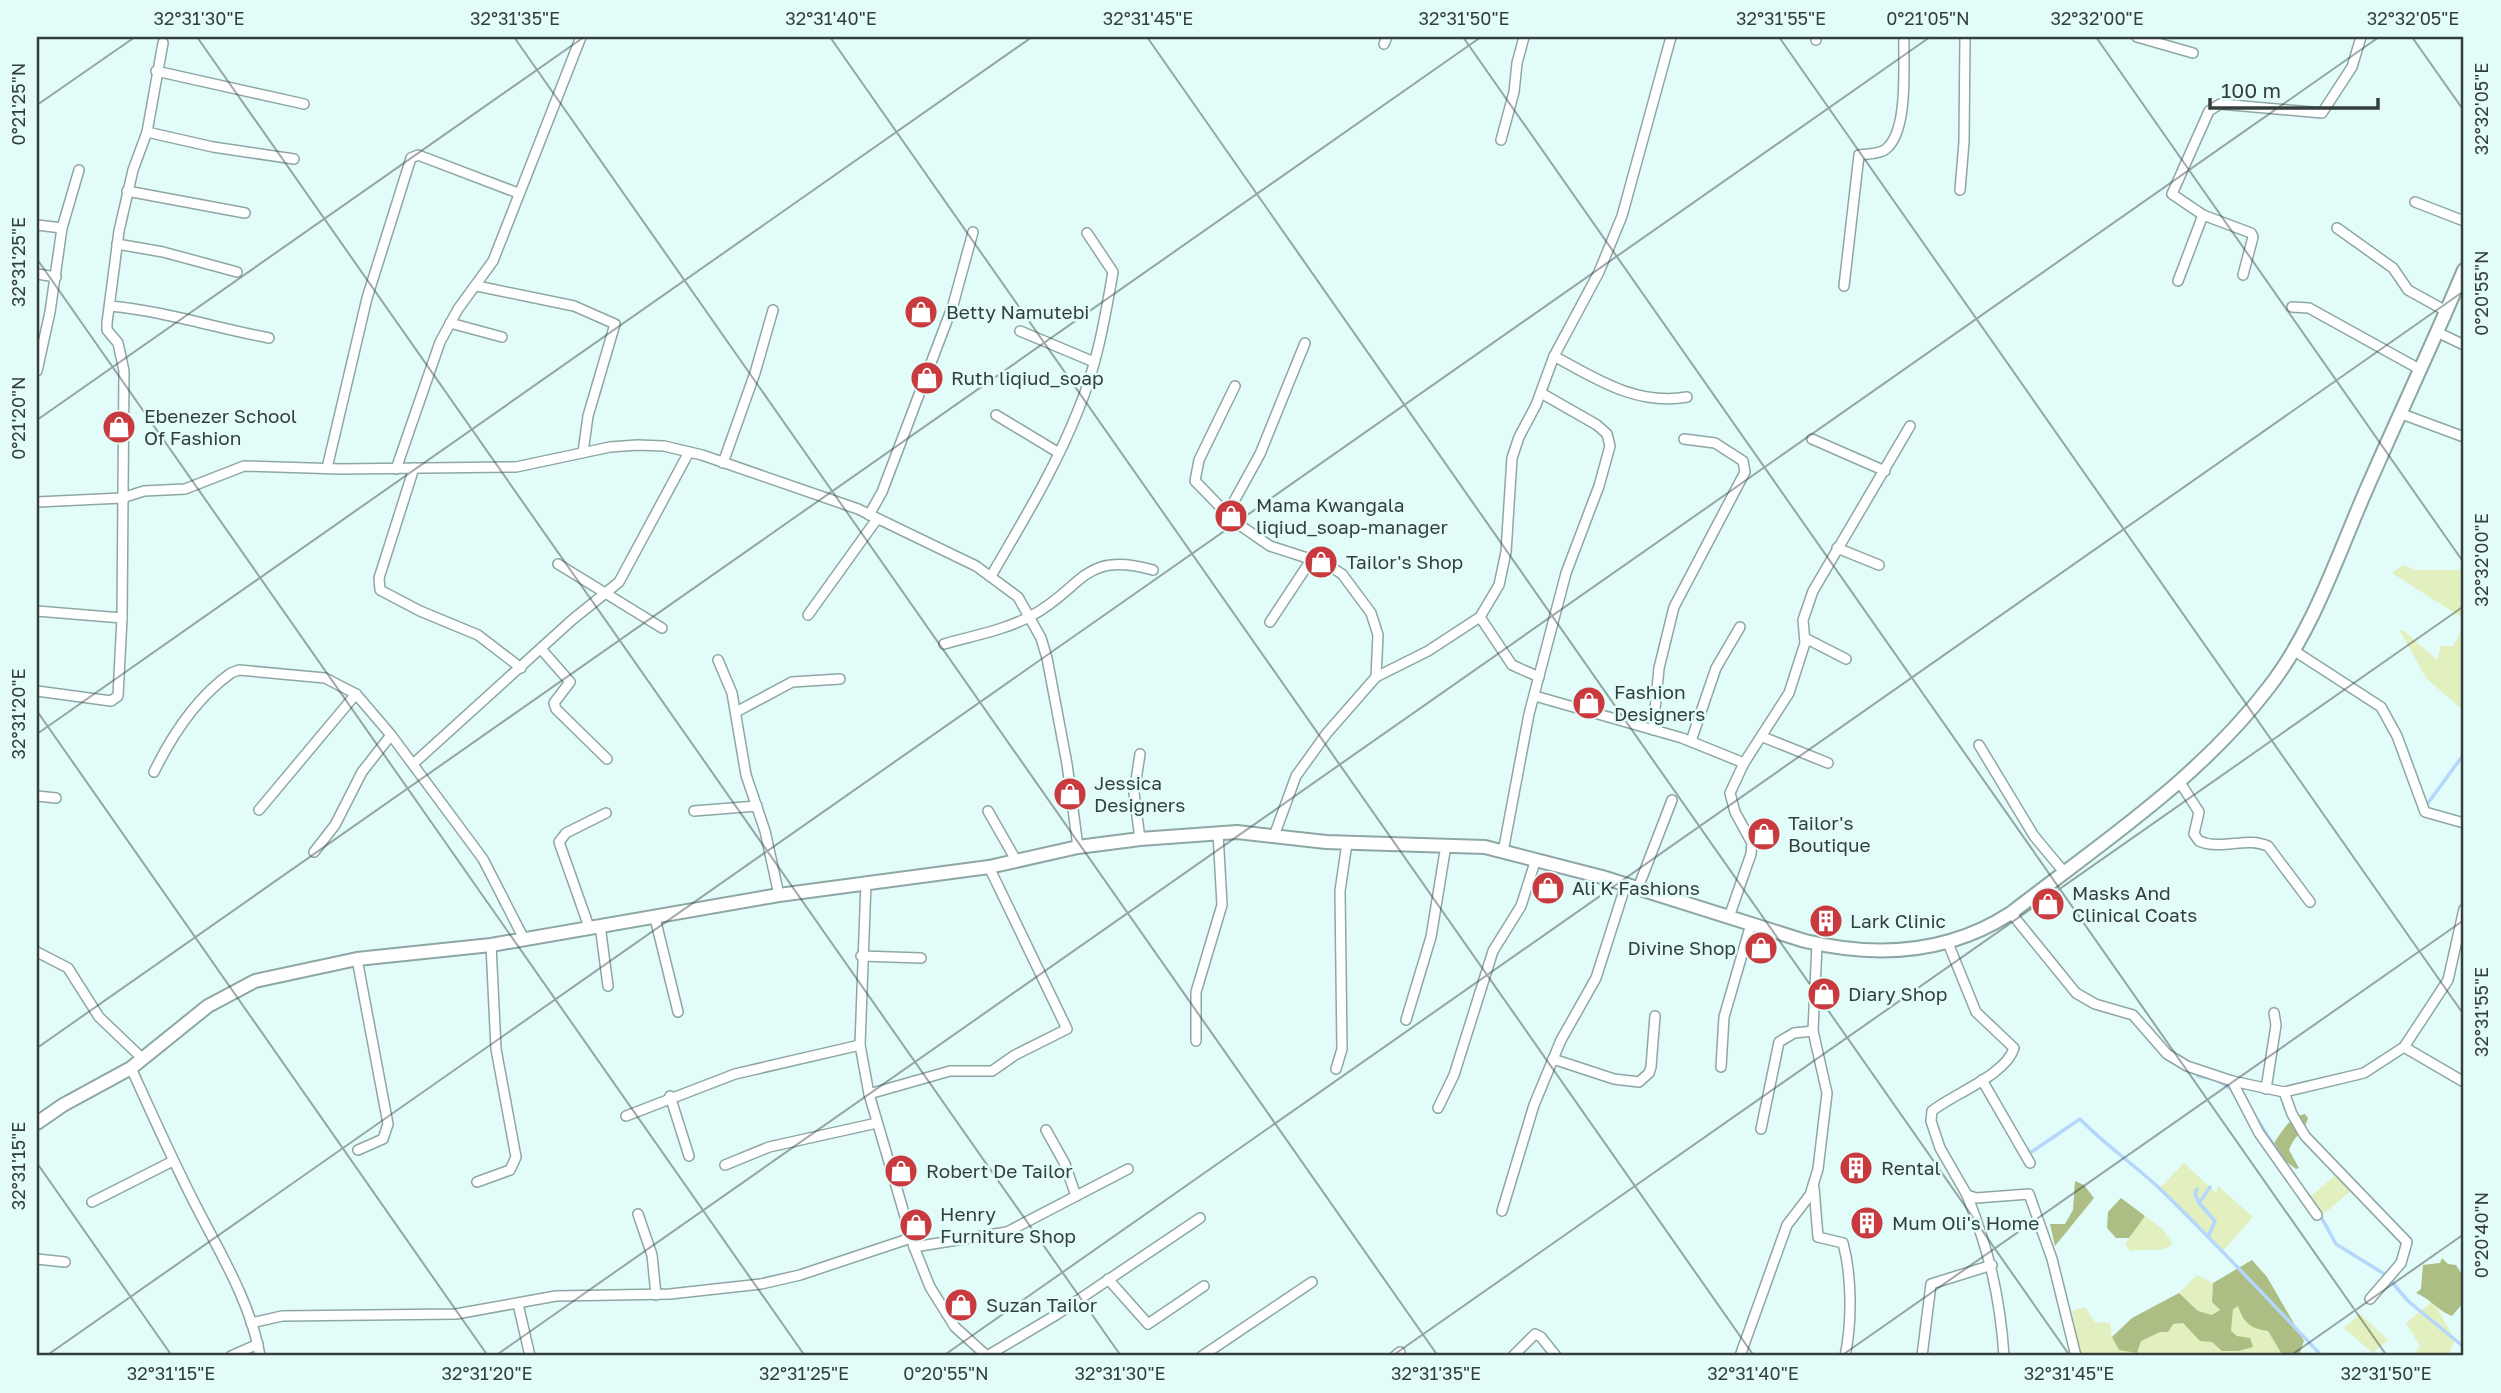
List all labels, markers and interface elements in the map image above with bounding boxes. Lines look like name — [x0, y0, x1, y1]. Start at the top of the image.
text: 32°31'30"E — [154, 7, 244, 29]
text: 32°31'35"E — [470, 7, 560, 29]
text: 32°31'40"E — [785, 7, 877, 29]
text: 32°31'45"E — [1103, 7, 1193, 29]
text: 32°31'50"E — [1419, 7, 1509, 29]
text: 32°31'55"E — [1736, 7, 1826, 29]
text: 0°21'05"N — [1886, 7, 1970, 29]
text: 32°32'00"E — [2050, 7, 2144, 29]
text: 32°32'05"E — [2367, 7, 2459, 29]
text: 0°21'25"N — [7, 63, 29, 145]
text: 32°32'05"E — [2470, 63, 2492, 155]
scale bar — [2210, 66, 2378, 110]
text: 100 m — [2221, 77, 2281, 103]
text: 32°31'25"E — [7, 217, 29, 307]
text: 0°20'55"N — [2470, 250, 2492, 336]
shop icon: Betty Namutebi — [902, 293, 940, 331]
place label: Betty Namutebi — [946, 300, 1089, 323]
shop icon: Ruth liqiud_soap — [908, 359, 946, 397]
place label: Ruth liqiud_soap — [951, 366, 1104, 389]
text: 0°21'20"N — [7, 376, 29, 460]
place label: Ebenezer School Of Fashion — [144, 404, 297, 449]
shop icon: Ebenezer School Of Fashion — [100, 408, 138, 446]
place label: Mama Kwangala liqiud_soap-manager — [1256, 493, 1448, 538]
shop icon: Mama Kwangala liqiud_soap-manager — [1212, 497, 1250, 535]
text: 32°32'00"E — [2470, 513, 2492, 607]
shop icon: Tailor's Shop — [1302, 543, 1340, 581]
place label: Tailor's Shop — [1346, 550, 1463, 573]
text: 32°31'20"E — [7, 669, 29, 759]
place label: Fashion Designers — [1614, 680, 1705, 725]
shop icon: Fashion Designers — [1570, 684, 1608, 722]
place label: Jessica Designers — [1094, 771, 1185, 816]
shop icon: Jessica Designers — [1051, 775, 1089, 813]
place label: Tailor's Boutique — [1788, 811, 1871, 856]
shop icon: Tailor's Boutique — [1745, 815, 1783, 853]
shop icon: Ali K Fashions — [1529, 869, 1567, 907]
place label: Ali K Fashions — [1572, 876, 1700, 899]
place label: Masks And Clinical Coats — [2072, 881, 2197, 926]
shop icon: Masks And Clinical Coats — [2029, 885, 2067, 923]
building icon: Lark Clinic — [1807, 902, 1845, 940]
place label: Lark Clinic — [1850, 909, 1946, 932]
shop icon: Divine Shop — [1742, 929, 1780, 967]
place label: Divine Shop — [1627, 936, 1736, 959]
text: 32°31'55"E — [2470, 967, 2492, 1057]
shop icon: Diary Shop — [1805, 975, 1843, 1013]
place label: Diary Shop — [1848, 982, 1947, 1005]
text: 32°31'15"E — [7, 1122, 29, 1210]
building icon: Rental — [1837, 1149, 1875, 1187]
shop icon: Robert De Tailor — [882, 1152, 920, 1190]
place label: Rental — [1881, 1156, 1941, 1179]
place label: Robert De Tailor — [926, 1159, 1073, 1182]
text: 0°20'40"N — [2470, 1192, 2492, 1278]
place label: Henry Furniture Shop — [940, 1202, 1076, 1247]
building icon: Mum Oli's Home — [1848, 1204, 1886, 1242]
shop icon: Henry Furniture Shop — [897, 1206, 935, 1244]
place label: Mum Oli's Home — [1892, 1211, 2039, 1234]
shop icon: Suzan Tailor — [942, 1286, 980, 1324]
place label: Suzan Tailor — [986, 1293, 1098, 1316]
text: 32°31'15"E — [127, 1362, 215, 1384]
text: 32°31'20"E — [442, 1362, 532, 1384]
text: 32°31'25"E — [759, 1362, 849, 1384]
text: 0°20'55"N — [903, 1362, 989, 1384]
text: 32°31'30"E — [1075, 1362, 1165, 1384]
text: 32°31'35"E — [1391, 1362, 1481, 1384]
text: 32°31'40"E — [1707, 1362, 1799, 1384]
text: 32°31'45"E — [2024, 1362, 2114, 1384]
text: 32°31'50"E — [2341, 1362, 2431, 1384]

